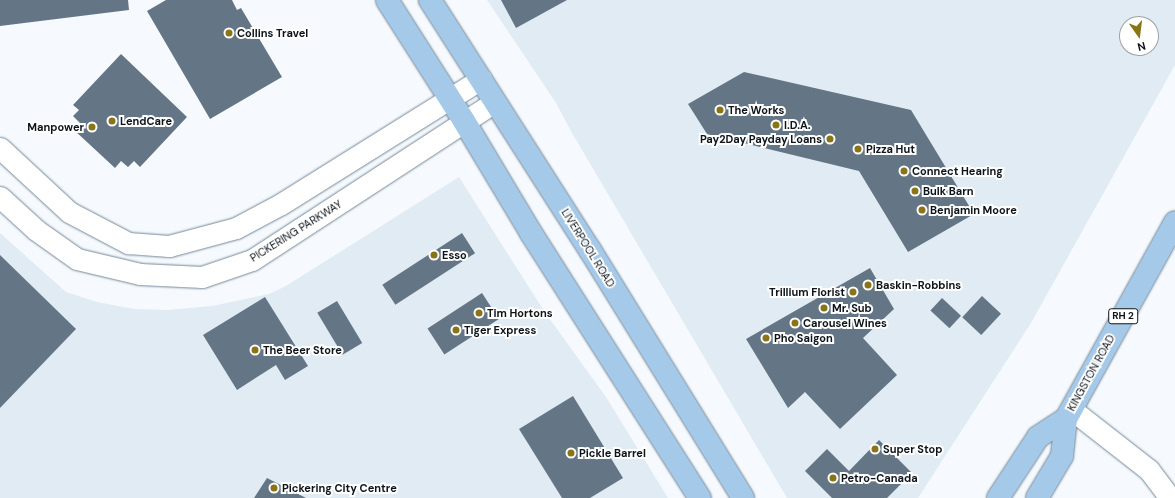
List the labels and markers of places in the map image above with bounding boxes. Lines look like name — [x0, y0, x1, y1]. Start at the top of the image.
place label: Collins Travel — [237, 26, 308, 40]
marker: Collins Travel — [224, 28, 234, 38]
place label: The Works — [728, 103, 784, 117]
marker: The Works — [715, 105, 725, 115]
place label: LendCare — [120, 114, 172, 128]
marker: LendCare — [107, 116, 117, 126]
place label: I.D.A. — [784, 118, 811, 132]
place label: Manpower — [27, 120, 84, 134]
marker: I.D.A. — [771, 120, 781, 130]
marker: Manpower — [87, 122, 97, 132]
place label: Pay2Day Payday Loans — [700, 132, 822, 146]
marker: Pay2Day Payday Loans — [825, 134, 835, 144]
place label: Pizza Hut — [866, 142, 915, 156]
marker: Pizza Hut — [853, 144, 863, 154]
place label: Connect Hearing — [912, 164, 1003, 178]
marker: Connect Hearing — [899, 166, 909, 176]
place label: Bulk Barn — [923, 184, 973, 198]
marker: Bulk Barn — [910, 186, 920, 196]
place label: Benjamin Moore — [930, 203, 1017, 217]
marker: Benjamin Moore — [917, 205, 927, 215]
place label: Esso — [442, 248, 467, 262]
marker: Esso — [429, 250, 439, 260]
place label: Baskin-Robbins — [876, 278, 961, 292]
marker: Baskin-Robbins — [863, 280, 873, 290]
place label: Trillium Florist — [769, 285, 845, 299]
marker: Trillium Florist — [848, 287, 858, 297]
place label: Mr. Sub — [832, 301, 872, 315]
marker: Mr. Sub — [819, 303, 829, 313]
place label: Tim Hortons — [487, 306, 553, 320]
marker: Tim Hortons — [474, 308, 484, 318]
place label: Carousel Wines — [803, 316, 887, 330]
marker: Carousel Wines — [790, 318, 800, 328]
place label: Tiger Express — [464, 323, 536, 337]
marker: Tiger Express — [451, 325, 461, 335]
place label: Pho Saigon — [774, 331, 833, 345]
marker: Pho Saigon — [761, 333, 771, 343]
place label: The Beer Store — [263, 343, 342, 357]
marker: The Beer Store — [250, 345, 260, 355]
place label: Super Stop — [883, 442, 943, 456]
marker: Super Stop — [870, 444, 880, 454]
place label: Pickle Barrel — [579, 446, 646, 460]
marker: Pickle Barrel — [566, 448, 576, 458]
place label: Petro-Canada — [841, 471, 918, 485]
marker: Petro-Canada — [828, 473, 838, 483]
place label: Pickering City Centre — [282, 481, 397, 495]
marker: Pickering City Centre — [269, 483, 279, 493]

